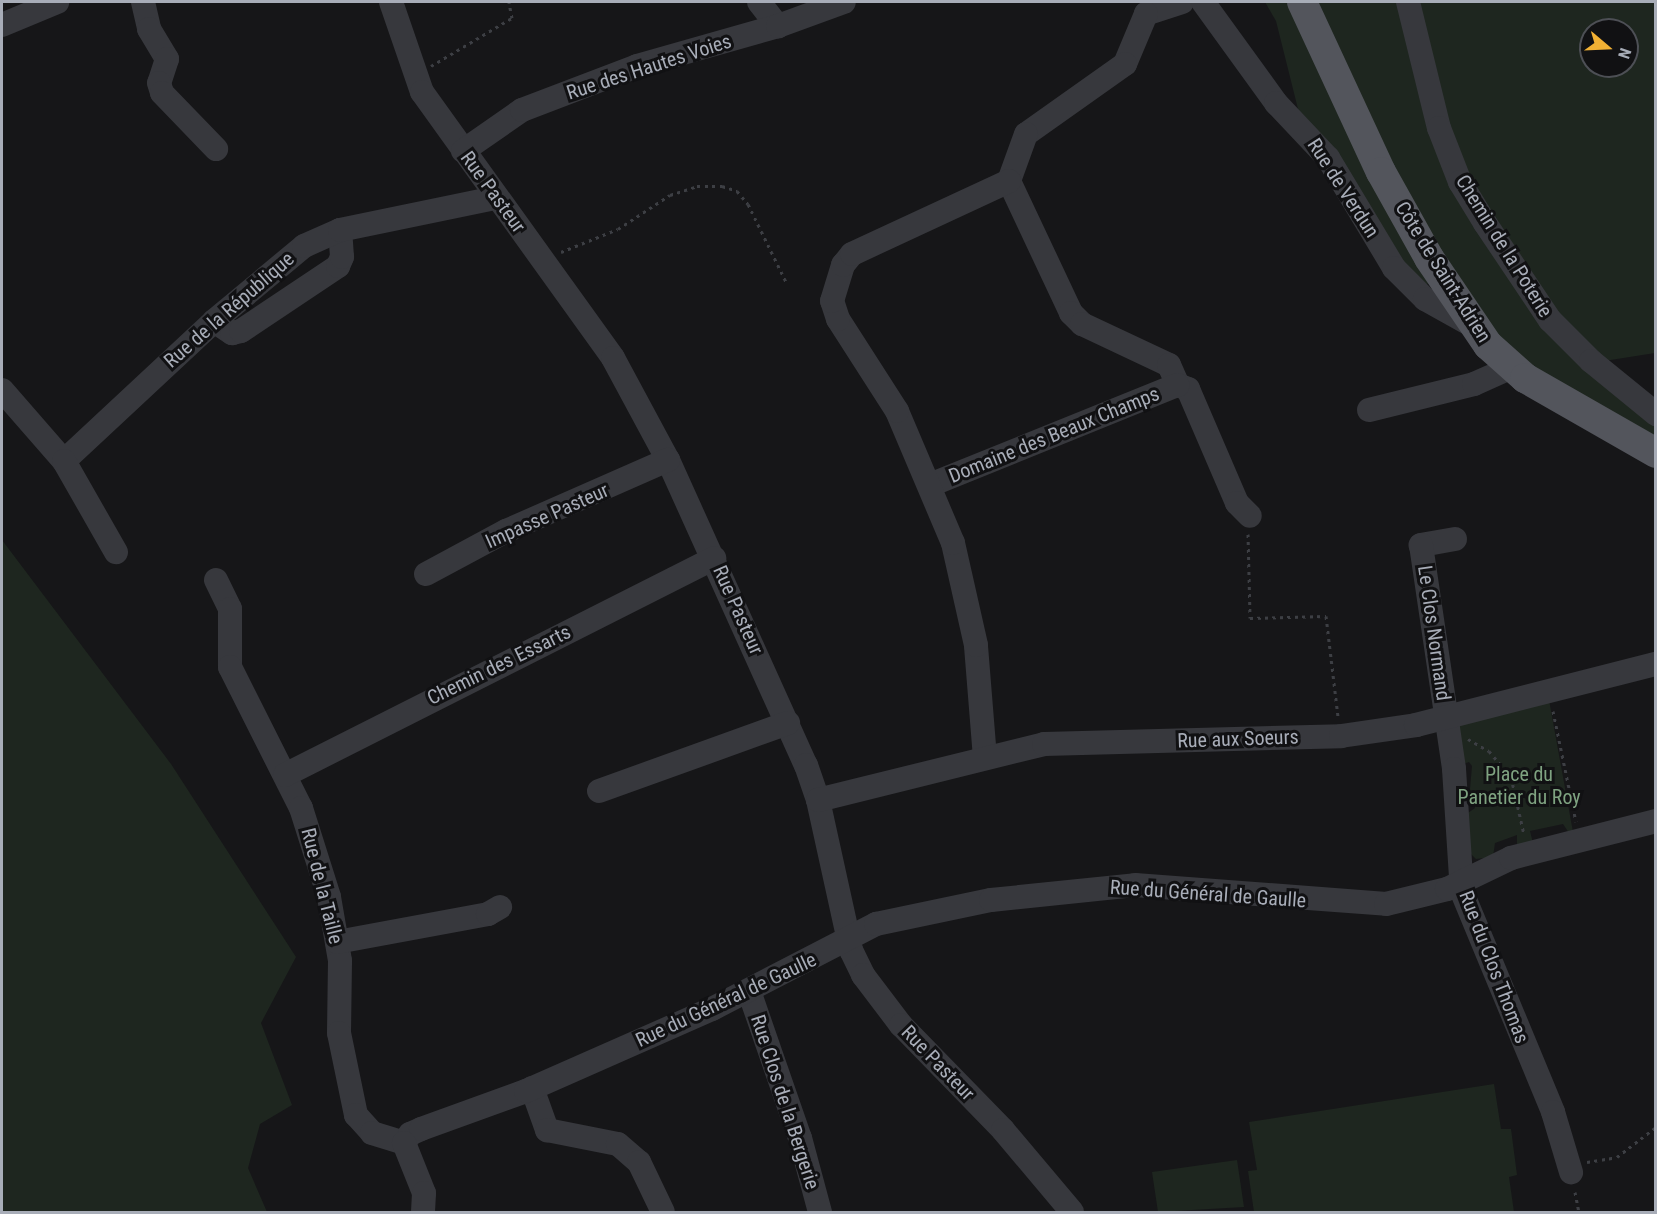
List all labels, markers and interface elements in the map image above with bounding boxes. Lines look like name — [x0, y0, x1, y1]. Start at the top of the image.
north arrow — [1579, 18, 1639, 78]
street label: Rue des Hautes Voies — [564, 29, 734, 105]
text: N — [1614, 46, 1635, 61]
street label: Rue de Verdun — [1302, 134, 1384, 242]
street label: Rue Pasteur — [455, 147, 531, 237]
street label: Chemin de la Poterie — [1451, 170, 1557, 322]
street label: Côte de Saint-Adrien — [1390, 197, 1496, 347]
street label: Rue de la République — [159, 247, 299, 373]
street label: Domaine des Beaux Champs — [945, 382, 1163, 488]
street label: Impasse Pasteur — [482, 478, 612, 554]
street label: Rue Pasteur — [708, 562, 768, 658]
street label: Le Clos Normand — [1413, 564, 1455, 702]
street label: Chemin des Essarts — [423, 620, 575, 710]
street label: Rue aux Soeurs — [1177, 725, 1299, 753]
park label: Place du Panetier du Roy — [1457, 763, 1581, 810]
street label: Rue de la Taille — [296, 825, 348, 947]
street label: Rue du Général de Gaulle — [1109, 875, 1307, 913]
street label: Rue du Clos Thomas — [1454, 887, 1534, 1047]
street label: Rue du Général de Gaulle — [632, 948, 820, 1052]
street label: Rue Clos de la Bergerie — [745, 1012, 825, 1192]
street label: Rue Pasteur — [896, 1021, 980, 1105]

